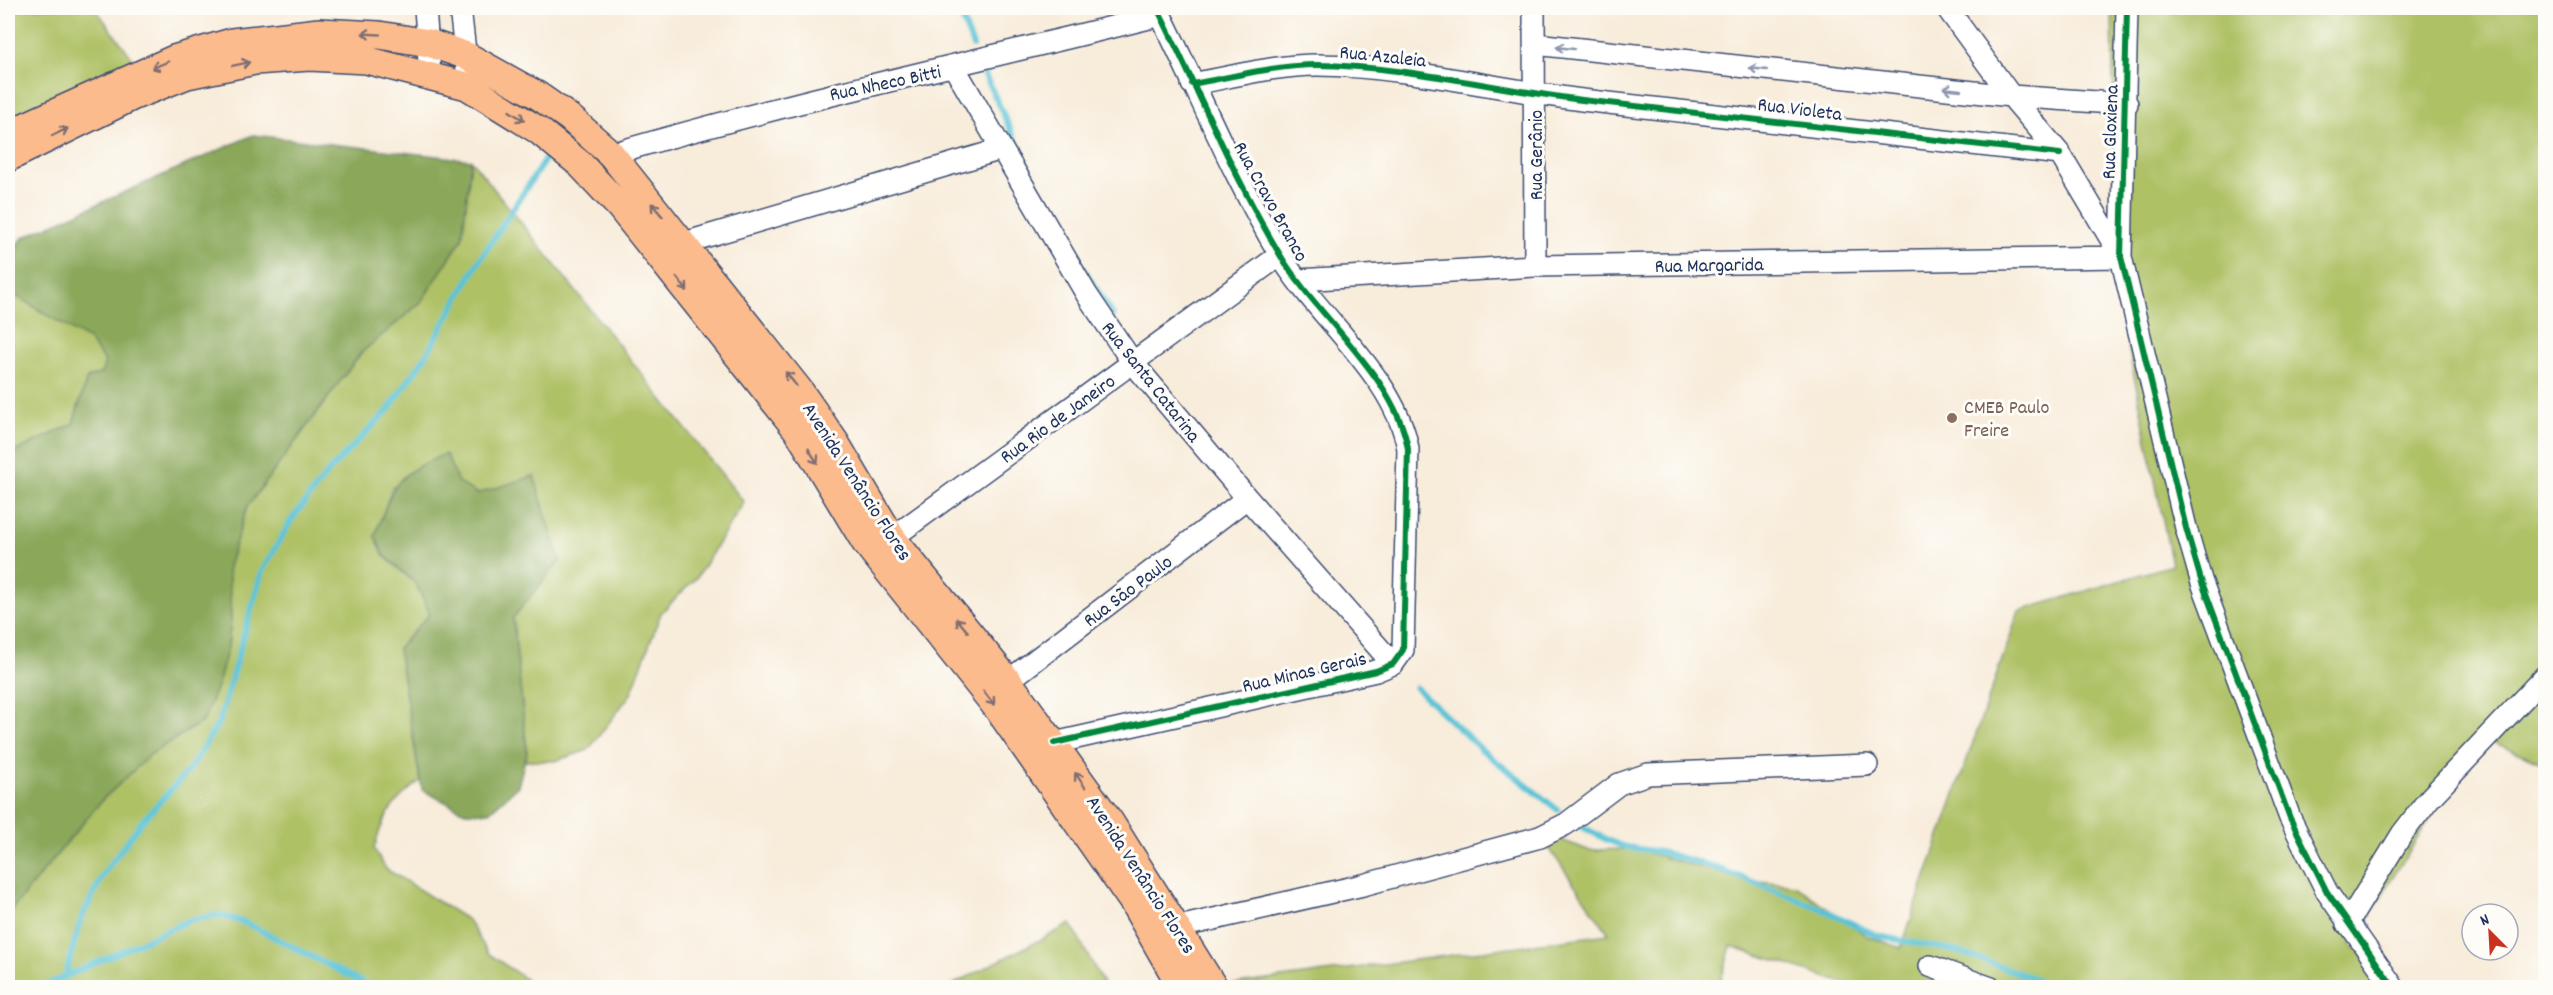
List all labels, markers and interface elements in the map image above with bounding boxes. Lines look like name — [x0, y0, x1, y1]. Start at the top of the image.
one-way arrow — [362, 29, 382, 40]
street label: Rua Azaleia — [1338, 40, 1428, 77]
one-way arrow — [1555, 42, 1575, 53]
one-way arrow — [231, 58, 251, 69]
street label: Rua Nheco Bitti — [827, 59, 944, 110]
one-way arrow — [151, 60, 169, 71]
one-way arrow — [1749, 63, 1769, 74]
one-way arrow — [1943, 84, 1963, 95]
street label: Rua Gloxiena — [2096, 84, 2128, 180]
street label: Rua Violeta — [1756, 92, 1844, 130]
one-way arrow — [508, 110, 525, 122]
street label: Rua Gerânio — [1524, 110, 1552, 200]
one-way arrow — [50, 126, 68, 137]
street label: Rua Cravo Branco — [1225, 137, 1314, 268]
one-way arrow — [650, 202, 663, 218]
street label: Rua Margarida — [1654, 252, 1764, 282]
one-way arrow — [675, 276, 688, 292]
street label: Rua Santa Catarina — [1093, 316, 1206, 450]
street label: Rua Rio de Janeiro — [995, 369, 1122, 472]
one-way arrow — [784, 372, 797, 388]
place label: CMEB Paulo Freire — [1964, 395, 2050, 446]
street label: Avenida Venâncio Flores — [794, 398, 917, 567]
marker: CMEB Paulo Freire — [1945, 411, 1959, 425]
one-way arrow — [807, 447, 819, 463]
street label: Rua São Paulo — [1078, 549, 1179, 635]
one-way arrow — [955, 617, 968, 633]
street label: Rua Minas Gerais — [1240, 646, 1370, 702]
one-way arrow — [982, 690, 995, 706]
one-way arrow — [1074, 772, 1086, 788]
street label: Avenida Venâncio Flores — [1078, 791, 1201, 960]
north arrow — [2460, 902, 2520, 962]
text: N — [2477, 908, 2493, 933]

